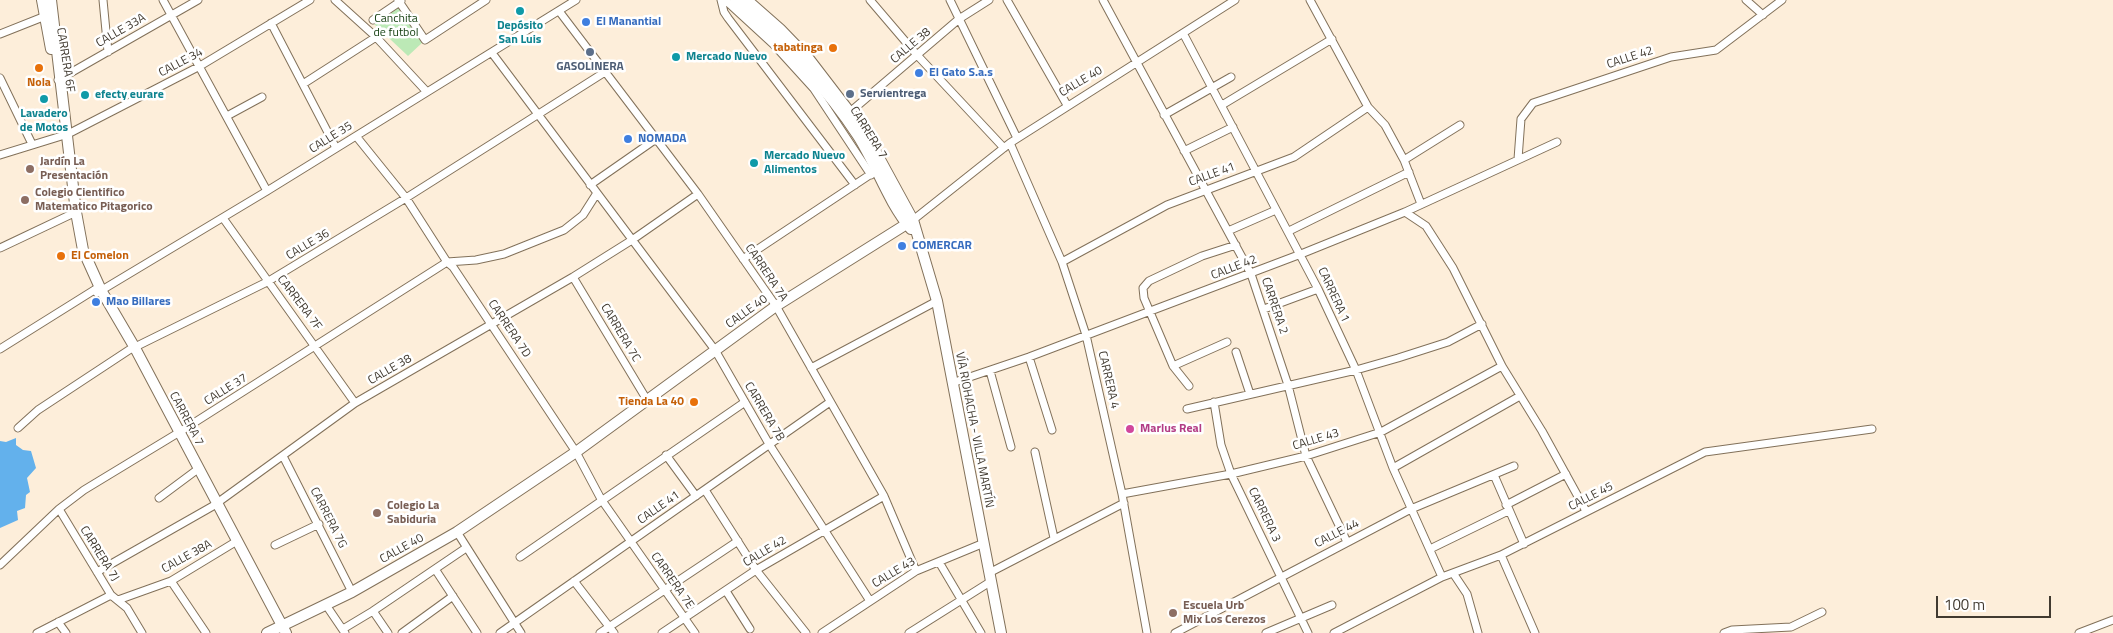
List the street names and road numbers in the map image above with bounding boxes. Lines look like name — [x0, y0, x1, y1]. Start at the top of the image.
street label: CALLE 33A — [94, 11, 148, 51]
street label: CALLE 38 — [888, 25, 934, 67]
street label: CARRERA 6F — [53, 27, 77, 93]
street label: CALLE 42 — [1605, 44, 1655, 72]
street label: CALLE 34 — [156, 45, 206, 81]
street label: CALLE 40 — [1057, 63, 1105, 101]
street label: CARRERA 7 — [846, 104, 890, 162]
street label: CALLE 35 — [307, 119, 355, 157]
street label: CALLE 41 — [1187, 160, 1237, 190]
street label: CALLE 36 — [284, 226, 332, 264]
street label: CARRERA 7A — [742, 242, 790, 304]
street label: CALLE 42 — [1209, 253, 1259, 283]
street label: CARRERA 1 — [1314, 265, 1352, 325]
street label: CARRERA 7F — [274, 273, 324, 333]
street label: CARRERA 2 — [1258, 276, 1290, 336]
street label: CALLE 40 — [723, 292, 771, 332]
street label: CARRERA 7D — [484, 297, 534, 361]
street label: CARRERA 7C — [597, 301, 643, 365]
street label: CARRERA 4 — [1094, 350, 1122, 410]
street label: VÍA RIOHACHA - VILLA MARTÍN — [952, 351, 996, 509]
street label: CALLE 38 — [366, 352, 414, 388]
street label: CALLE 37 — [202, 371, 250, 409]
street label: CARRERA 7B — [741, 380, 787, 444]
street label: CARRERA 7 — [166, 390, 206, 448]
street label: CALLE 43 — [1291, 426, 1341, 454]
street label: CALLE 45 — [1566, 480, 1616, 514]
street label: CARRERA 7G — [307, 485, 349, 551]
street label: CARRERA 3 — [1245, 485, 1283, 545]
street label: CALLE 41 — [635, 488, 683, 528]
street label: CALLE 44 — [1312, 517, 1362, 551]
street label: CARRERA 7J — [76, 524, 122, 584]
street label: CALLE 40 — [378, 531, 426, 567]
street label: CALLE 42 — [741, 533, 789, 571]
street label: CALLE 38A — [159, 537, 215, 577]
street label: CARRERA 7E — [647, 550, 697, 612]
street label: CALLE 43 — [870, 554, 918, 592]

